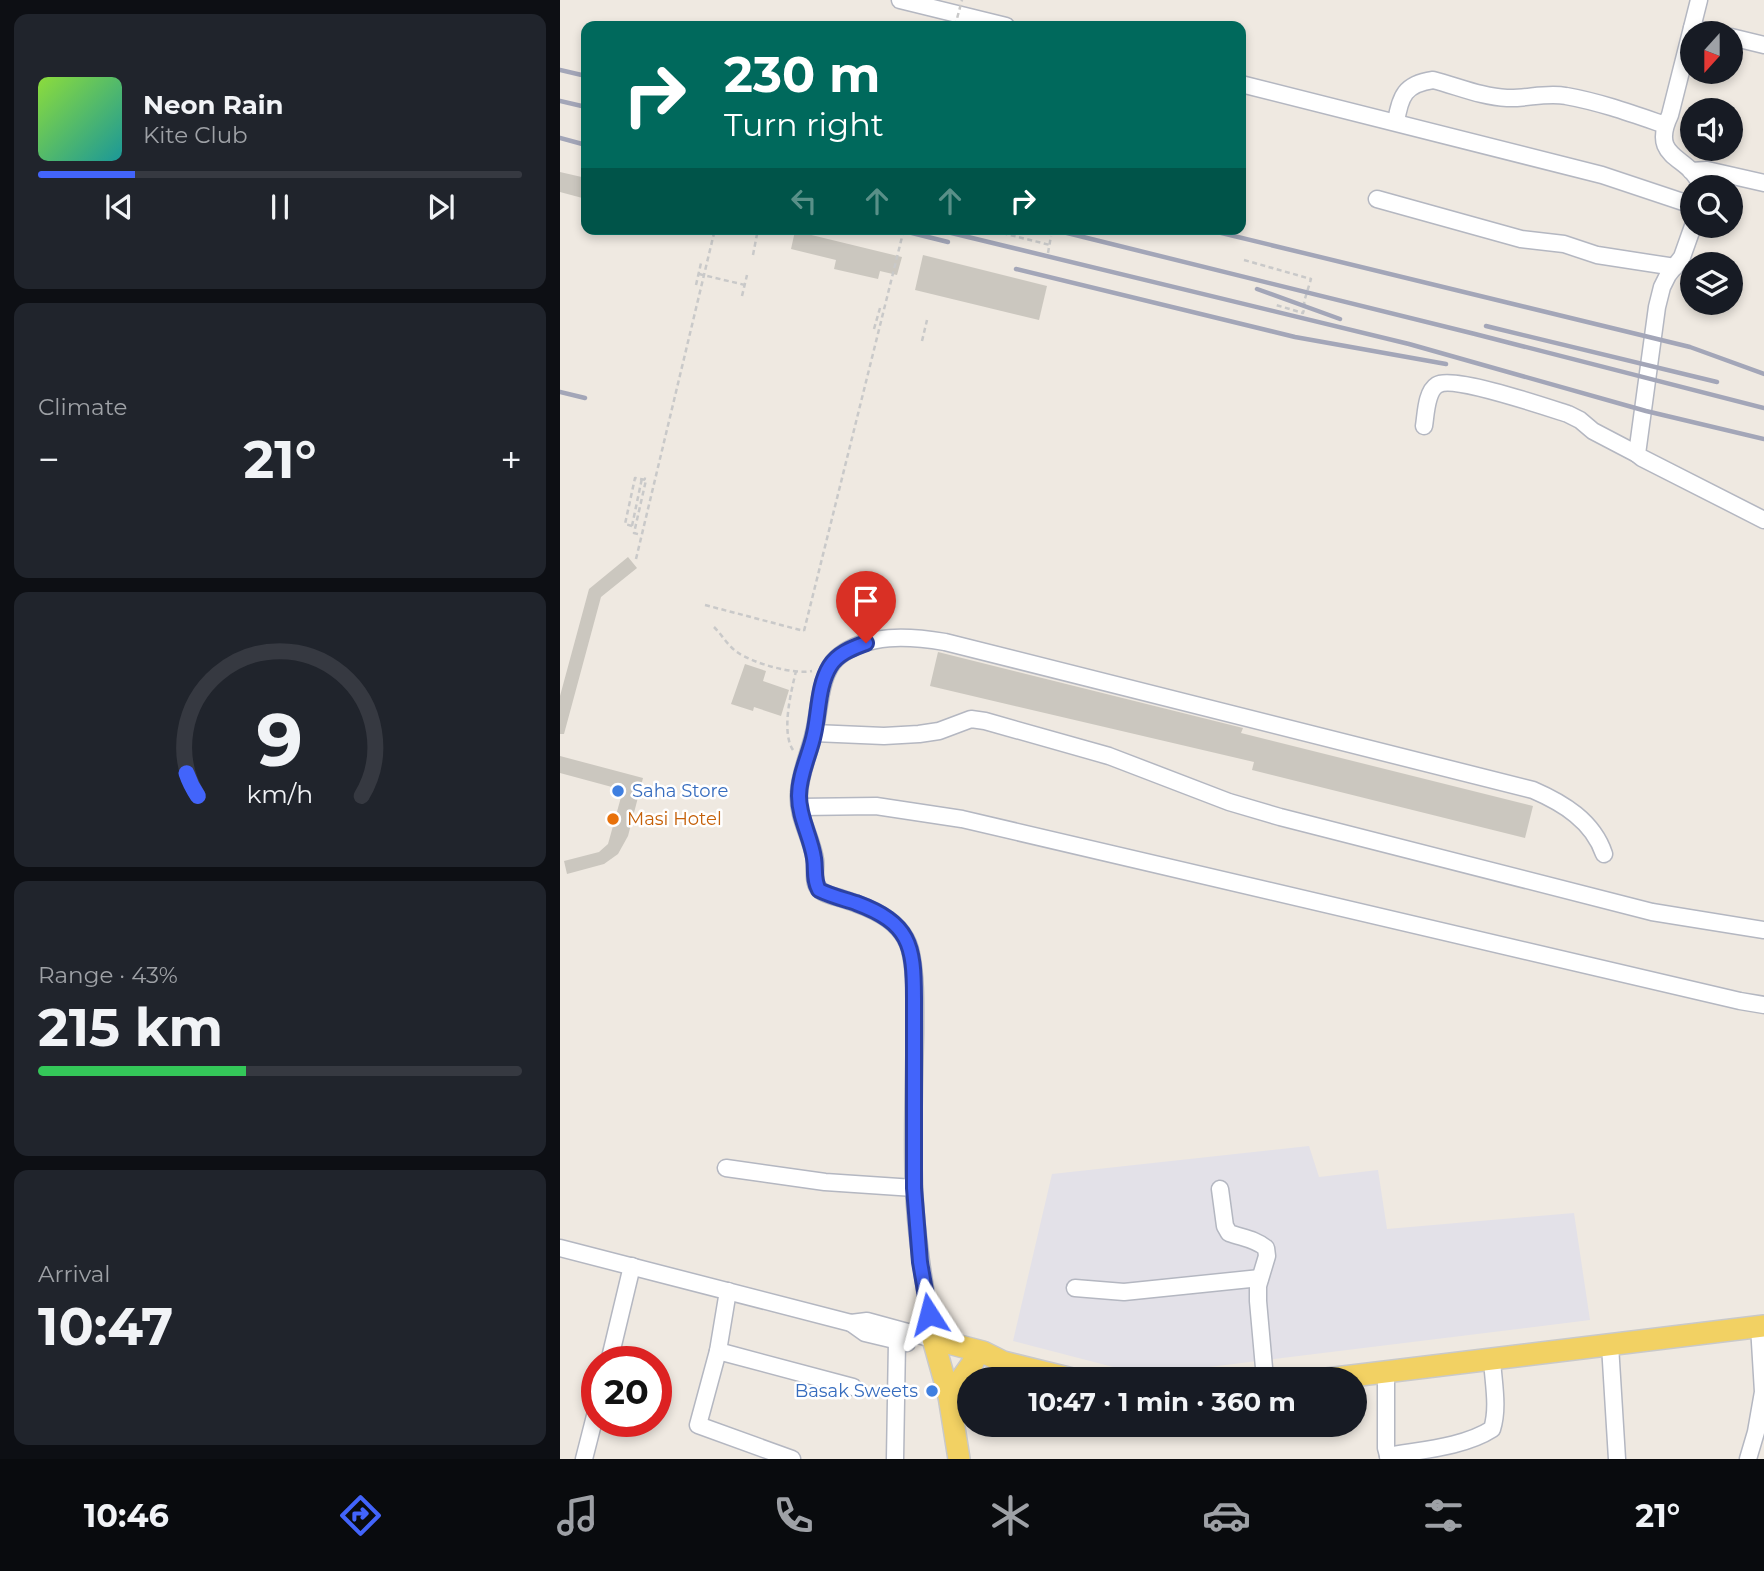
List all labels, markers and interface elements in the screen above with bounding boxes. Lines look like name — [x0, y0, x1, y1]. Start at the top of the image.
north arrow — [1680, 21, 1743, 84]
map controls — [1680, 21, 1743, 315]
text: 230 m — [724, 45, 880, 104]
icon: right — [609, 49, 700, 140]
text: Neon Rain — [143, 89, 284, 121]
button: sound — [1680, 98, 1743, 161]
text: Turn right — [724, 105, 884, 144]
text: Kite Club — [143, 121, 248, 149]
button: search — [1680, 175, 1743, 238]
icon: left — [785, 182, 823, 220]
icon: ahead — [858, 182, 896, 220]
icon: ahead — [931, 182, 969, 220]
icon: right — [1004, 182, 1042, 220]
icon: previous — [100, 188, 138, 226]
icon: pause — [261, 188, 299, 226]
icon: next — [422, 188, 460, 226]
button: layers — [1680, 252, 1743, 315]
text: Climate — [38, 393, 127, 421]
text: 21° — [244, 428, 316, 491]
text: − — [38, 436, 60, 483]
text: + — [500, 436, 522, 483]
pin — [836, 571, 896, 643]
icon: arrive — [847, 582, 885, 620]
text: 9 — [257, 696, 303, 784]
text: km/h — [247, 778, 313, 808]
place label: Saha Store — [632, 780, 729, 802]
marker: Saha Store — [610, 783, 626, 799]
place label: Masi Hotel — [627, 808, 722, 830]
marker: Masi Hotel — [605, 811, 621, 827]
text: Range · 43% — [38, 961, 178, 989]
text: 215 km — [38, 996, 223, 1059]
text: Arrival — [38, 1260, 111, 1288]
position arrow — [892, 1277, 966, 1351]
text: 10:47 — [38, 1295, 173, 1358]
speed limit sign: 20 — [581, 1346, 672, 1437]
place label: Basak Sweets — [795, 1380, 918, 1402]
marker: Basak Sweets — [924, 1383, 940, 1399]
text: 10:47 · 1 min · 360 m — [1028, 1386, 1296, 1418]
icon: directions — [336, 1491, 385, 1540]
icon: music — [553, 1491, 602, 1540]
icon: phone — [769, 1491, 818, 1540]
icon: climate — [986, 1491, 1035, 1540]
icon: car — [1202, 1491, 1251, 1540]
icon: filters — [1419, 1491, 1468, 1540]
text: 10:46 — [84, 1496, 169, 1535]
text: 21° — [1635, 1496, 1680, 1535]

